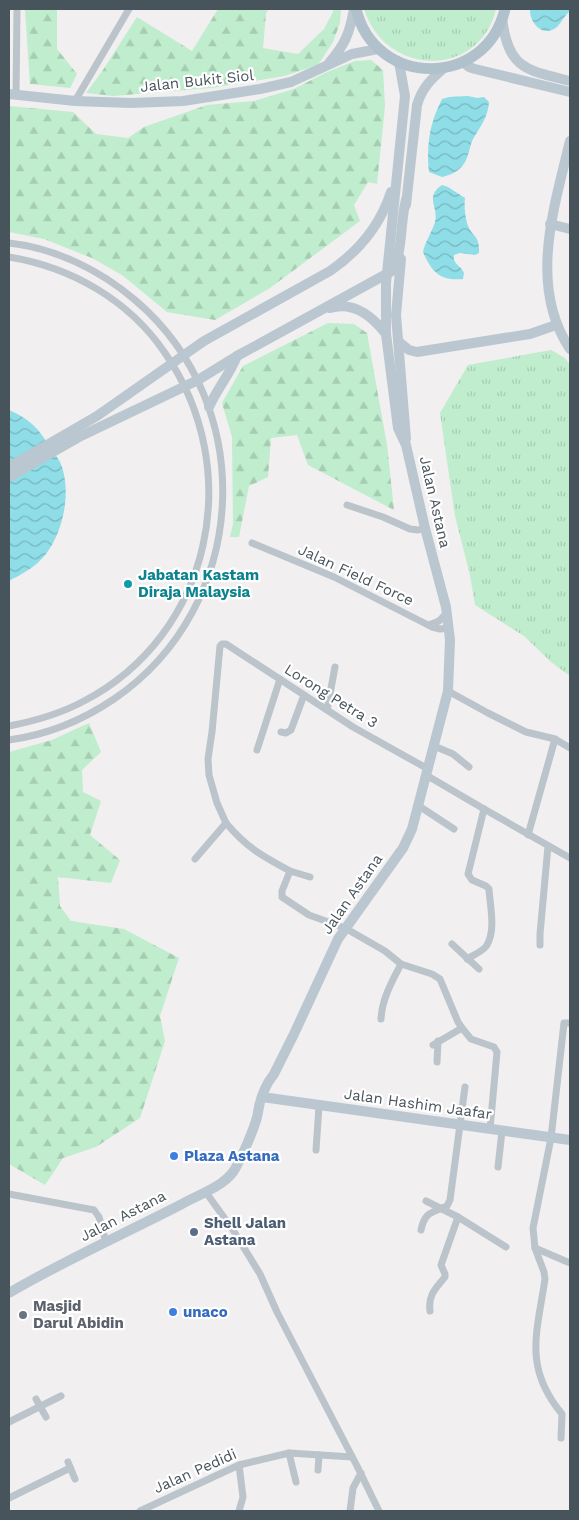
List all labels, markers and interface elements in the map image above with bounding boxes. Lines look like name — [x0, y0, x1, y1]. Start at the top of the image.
street label: Jalan Bukit Siol — [139, 66, 255, 96]
street label: Jalan Astana — [416, 454, 454, 550]
street label: Jalan Field Force — [295, 540, 417, 610]
place label: Jabatan Kastam Diraja Malaysia — [138, 566, 259, 601]
marker: Jabatan Kastam Diraja Malaysia — [122, 578, 134, 590]
street label: Lorong Petra 3 — [281, 660, 381, 732]
street label: Jalan Astana — [318, 850, 387, 938]
street label: Jalan Hashim Jaafar — [343, 1085, 493, 1123]
place label: Plaza Astana — [184, 1147, 280, 1165]
marker: Plaza Astana — [168, 1150, 180, 1162]
street label: Jalan Astana — [77, 1186, 169, 1245]
place label: Shell Jalan Astana — [204, 1214, 286, 1249]
marker: Shell Jalan Astana — [188, 1226, 200, 1238]
place label: Masjid Darul Abidin — [33, 1297, 124, 1332]
place label: unaco — [183, 1303, 228, 1321]
marker: unaco — [167, 1306, 179, 1318]
marker: Masjid Darul Abidin — [17, 1309, 29, 1321]
street label: Jalan Pedidi — [151, 1445, 239, 1497]

